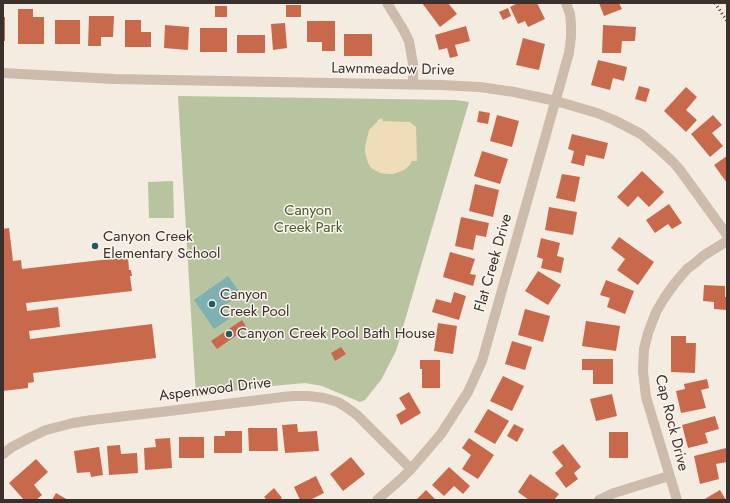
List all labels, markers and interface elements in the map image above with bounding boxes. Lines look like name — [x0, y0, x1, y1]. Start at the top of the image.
street label: Lawnmeadow Drive — [331, 60, 455, 80]
park label: Canyon Creek Park — [274, 202, 342, 237]
street label: Flat Creek Drive — [471, 212, 517, 314]
place label: Canyon Creek Elementary School — [103, 228, 220, 263]
marker: Canyon Creek Elementary School — [90, 241, 100, 251]
place label: Canyon Creek Pool — [220, 286, 289, 321]
marker: Canyon Creek Pool — [207, 299, 217, 309]
place label: Canyon Creek Pool Bath House — [237, 325, 435, 343]
marker: Canyon Creek Pool Bath House — [224, 329, 234, 339]
street label: Cap Rock Drive — [650, 373, 692, 473]
street label: Aspenwood Drive — [158, 374, 272, 406]

